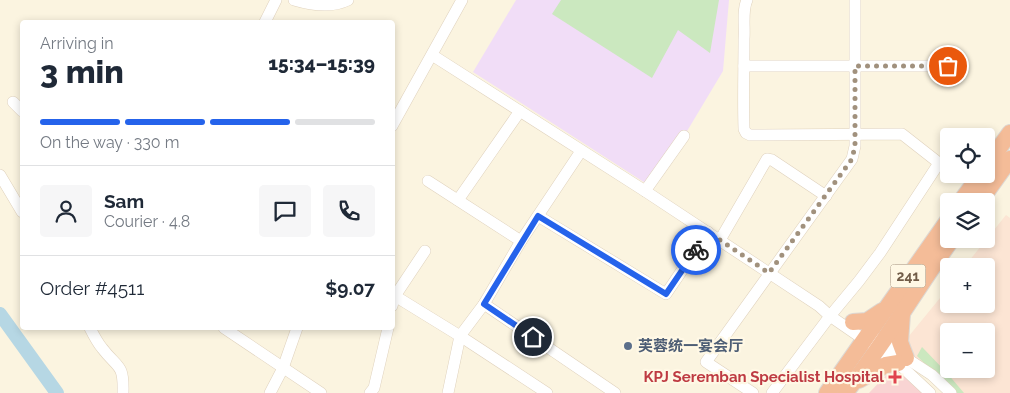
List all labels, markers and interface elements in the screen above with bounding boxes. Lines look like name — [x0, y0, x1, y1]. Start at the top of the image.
text: Arriving in — [40, 34, 114, 53]
pin — [927, 45, 969, 87]
text: 15:34–15:39 — [268, 52, 375, 74]
icon: bag — [934, 52, 962, 80]
text: 3 min — [40, 53, 124, 90]
map controls — [940, 128, 995, 378]
button: locate — [940, 128, 995, 183]
text: On the way · 330 m — [40, 133, 179, 152]
button: person — [40, 185, 92, 237]
button: chat — [259, 185, 311, 237]
button: phone — [323, 185, 375, 237]
text: Sam — [104, 190, 144, 212]
button: layers — [940, 193, 995, 248]
text: Courier · 4.8 — [104, 212, 190, 231]
courier — [671, 225, 721, 275]
icon: bike — [682, 236, 710, 264]
button: + — [940, 258, 995, 313]
road number: 241 — [890, 264, 926, 288]
text: Order #4511 — [40, 277, 144, 299]
text: $9.07 — [325, 277, 375, 299]
pin — [512, 316, 554, 358]
icon: home — [519, 323, 547, 351]
button: − — [940, 323, 995, 378]
place label: 芙蓉统一宴会厅 — [638, 337, 743, 355]
marker: 芙蓉统一宴会厅 — [622, 340, 634, 352]
place label: KPJ Seremban Specialist Hospital — [644, 368, 884, 386]
marker: KPJ Seremban Specialist Hospital — [888, 370, 902, 384]

